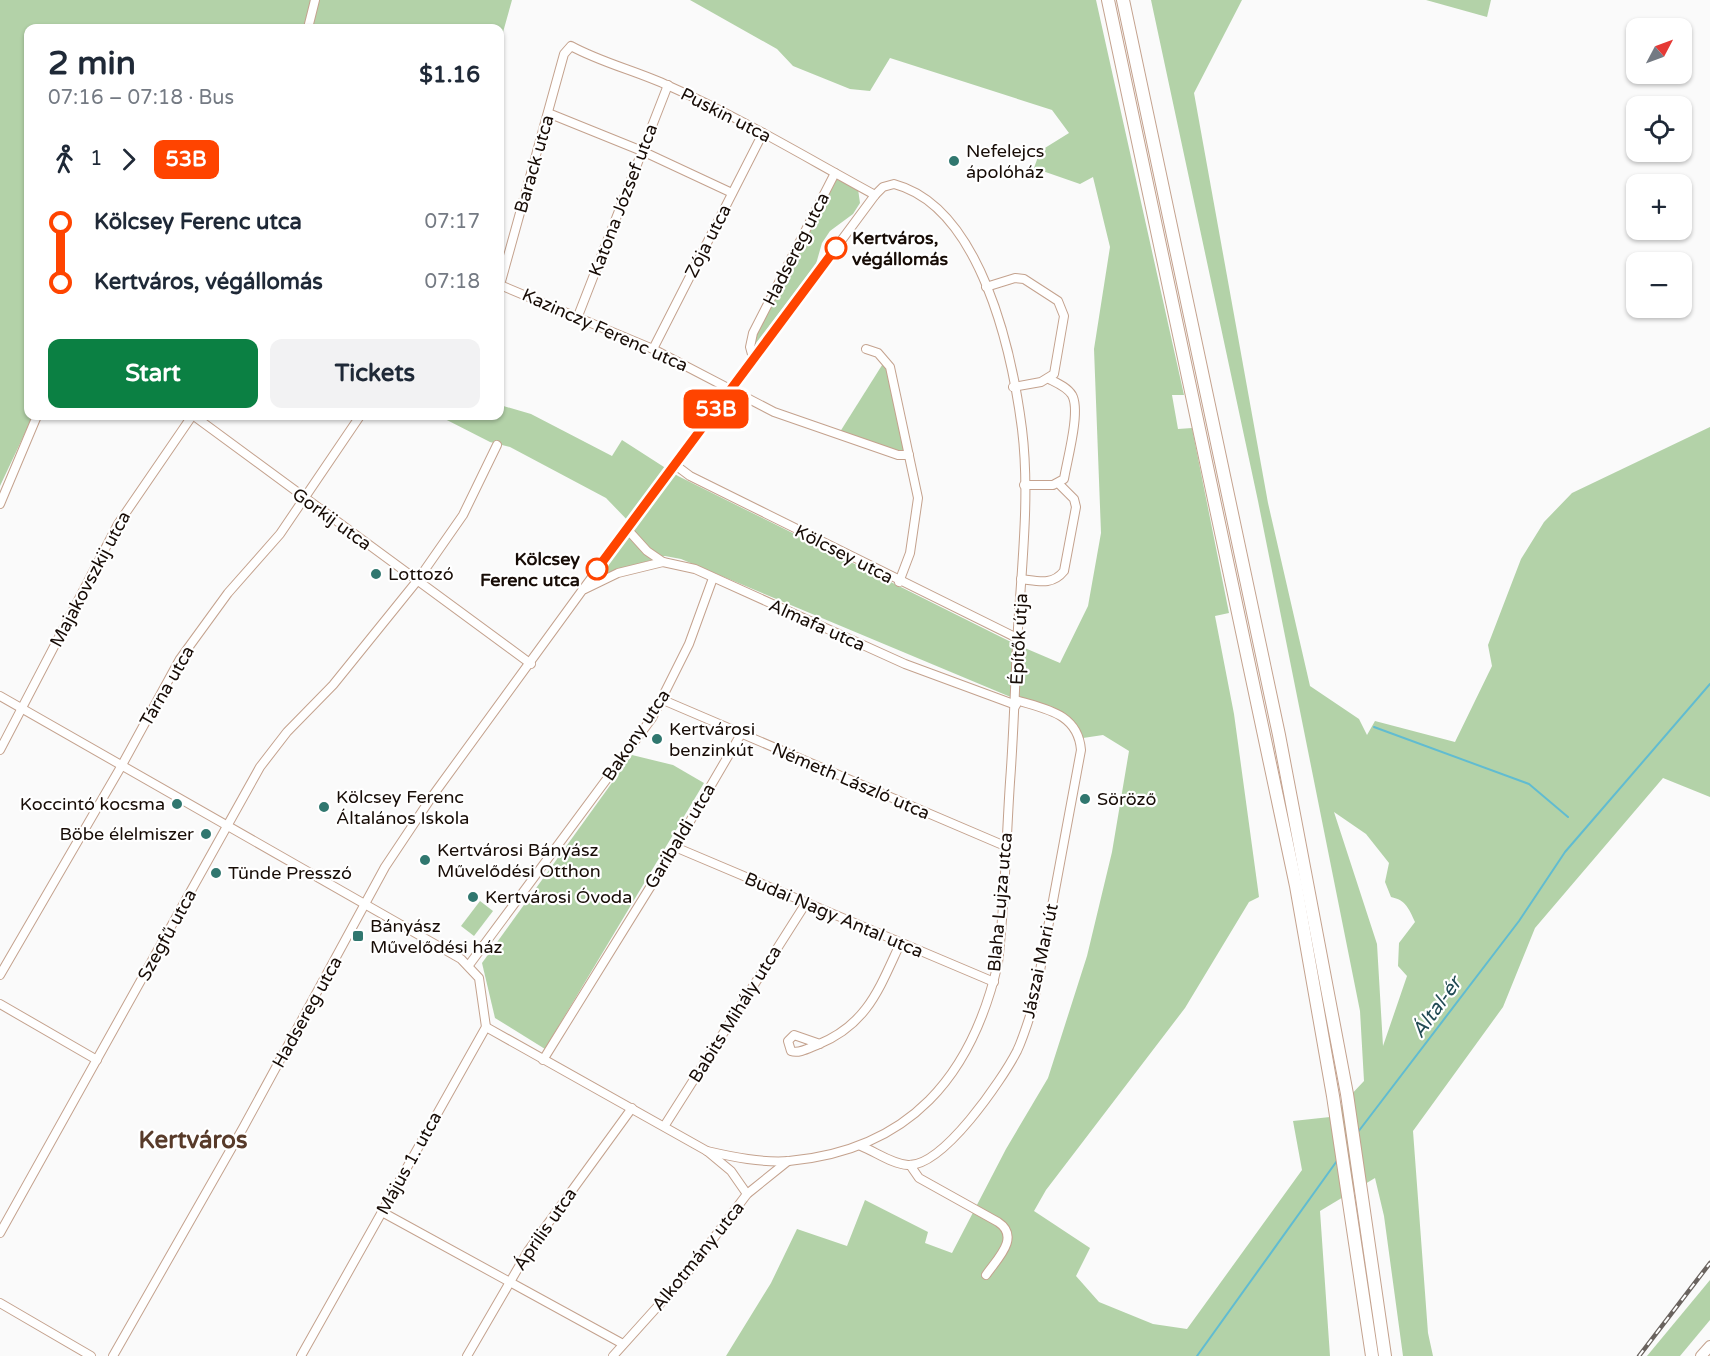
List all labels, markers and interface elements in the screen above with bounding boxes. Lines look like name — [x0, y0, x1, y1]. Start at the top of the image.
north arrow — [1626, 18, 1692, 84]
map controls — [1626, 18, 1692, 318]
text: 2 min — [48, 44, 136, 83]
text: $1.16 — [419, 62, 480, 88]
street label: Puskin utca — [677, 83, 775, 147]
text: 07:16 – 07:18 · Bus — [48, 86, 234, 110]
button: locate — [1626, 96, 1692, 162]
street label: Barack utca — [509, 112, 559, 216]
street label: Katona József utca — [584, 121, 662, 279]
place label: Nefelejcs ápolóház — [966, 140, 1044, 183]
icon: walk — [48, 143, 81, 176]
icon: forward — [112, 143, 145, 176]
text: 1 — [90, 147, 103, 171]
text: 53B — [166, 147, 207, 172]
marker: Nefelejcs ápolóház — [947, 154, 961, 168]
button: + — [1626, 174, 1692, 240]
street label: Hadsereg utca — [758, 189, 834, 309]
street label: Zója utca — [680, 201, 736, 281]
text: Kölcsey Ferenc utca — [94, 209, 302, 235]
text: 07:17 — [425, 210, 480, 234]
place label: Kertváros, végállomás — [852, 227, 949, 270]
marker: Kertváros, végállomás — [825, 237, 847, 259]
button: − — [1626, 252, 1692, 318]
text: Kertváros, végállomás — [94, 269, 323, 295]
text: 07:18 — [425, 270, 480, 294]
street label: Kazinczy Ferenc utca — [519, 283, 691, 377]
button: Start — [48, 339, 258, 408]
button: Tickets — [270, 339, 480, 408]
line badge: 53B — [682, 390, 750, 428]
text: 53B — [696, 397, 736, 422]
street label: Gorkij utca — [288, 483, 376, 555]
street label: Majakovszkij utca — [45, 507, 135, 651]
street label: Kölcsey utca — [791, 520, 897, 588]
place label: Kölcsey Ferenc utca — [480, 548, 580, 591]
marker: Kölcsey Ferenc utca — [586, 558, 608, 580]
place label: Lottozó — [388, 563, 454, 585]
marker: Lottozó — [369, 567, 383, 581]
street label: Építők útja — [1006, 593, 1032, 685]
street label: Almafa utca — [765, 594, 869, 656]
street label: Tárna utca — [135, 642, 199, 730]
street label: Bakony utca — [597, 685, 675, 785]
place label: Kertvárosi benzinkút — [669, 718, 755, 761]
marker: Kertvárosi benzinkút — [650, 732, 664, 746]
street label: Németh László utca — [769, 738, 933, 824]
street label: Garibaldi utca — [640, 779, 720, 893]
place label: Kölcsey Ferenc Általános Iskola — [336, 786, 469, 829]
place label: Söröző — [1097, 788, 1157, 810]
marker: Söröző — [1078, 792, 1092, 806]
place label: Koccintó kocsma — [20, 793, 165, 815]
marker: Koccintó kocsma — [170, 797, 184, 811]
marker: Kölcsey Ferenc Általános Iskola — [317, 800, 331, 814]
place label: Böbe élelmiszer — [59, 823, 194, 845]
marker: Böbe élelmiszer — [199, 827, 213, 841]
street label: Blaha Lujza utca — [983, 831, 1017, 973]
place label: Kertvárosi Bányász Művelődési Otthon — [437, 839, 601, 882]
marker: Kertvárosi Bányász Művelődési Otthon — [418, 853, 432, 867]
place label: Tünde Presszó — [228, 862, 352, 884]
marker: Tünde Presszó — [209, 866, 223, 880]
street label: Budai Nagy Antal utca — [741, 867, 927, 963]
street label: Szegfű utca — [133, 885, 201, 985]
place label: Kertvárosi Óvoda — [485, 886, 632, 908]
marker: Kertvárosi Óvoda — [466, 890, 480, 904]
street label: Jászai Mari út — [1017, 901, 1063, 1020]
place label: Bányász Művelődési ház — [370, 915, 503, 958]
marker: Bányász Művelődési ház — [351, 929, 365, 943]
street label: Babits Mihály utca — [684, 941, 786, 1087]
street label: Hadsereg utca — [267, 952, 347, 1072]
water label: Által-ér — [1407, 971, 1468, 1043]
street label: Május 1. utca — [372, 1108, 446, 1218]
district label: Kertváros — [139, 1126, 247, 1155]
street label: Április utca — [509, 1183, 581, 1275]
street label: Alkotmány utca — [647, 1197, 749, 1315]

